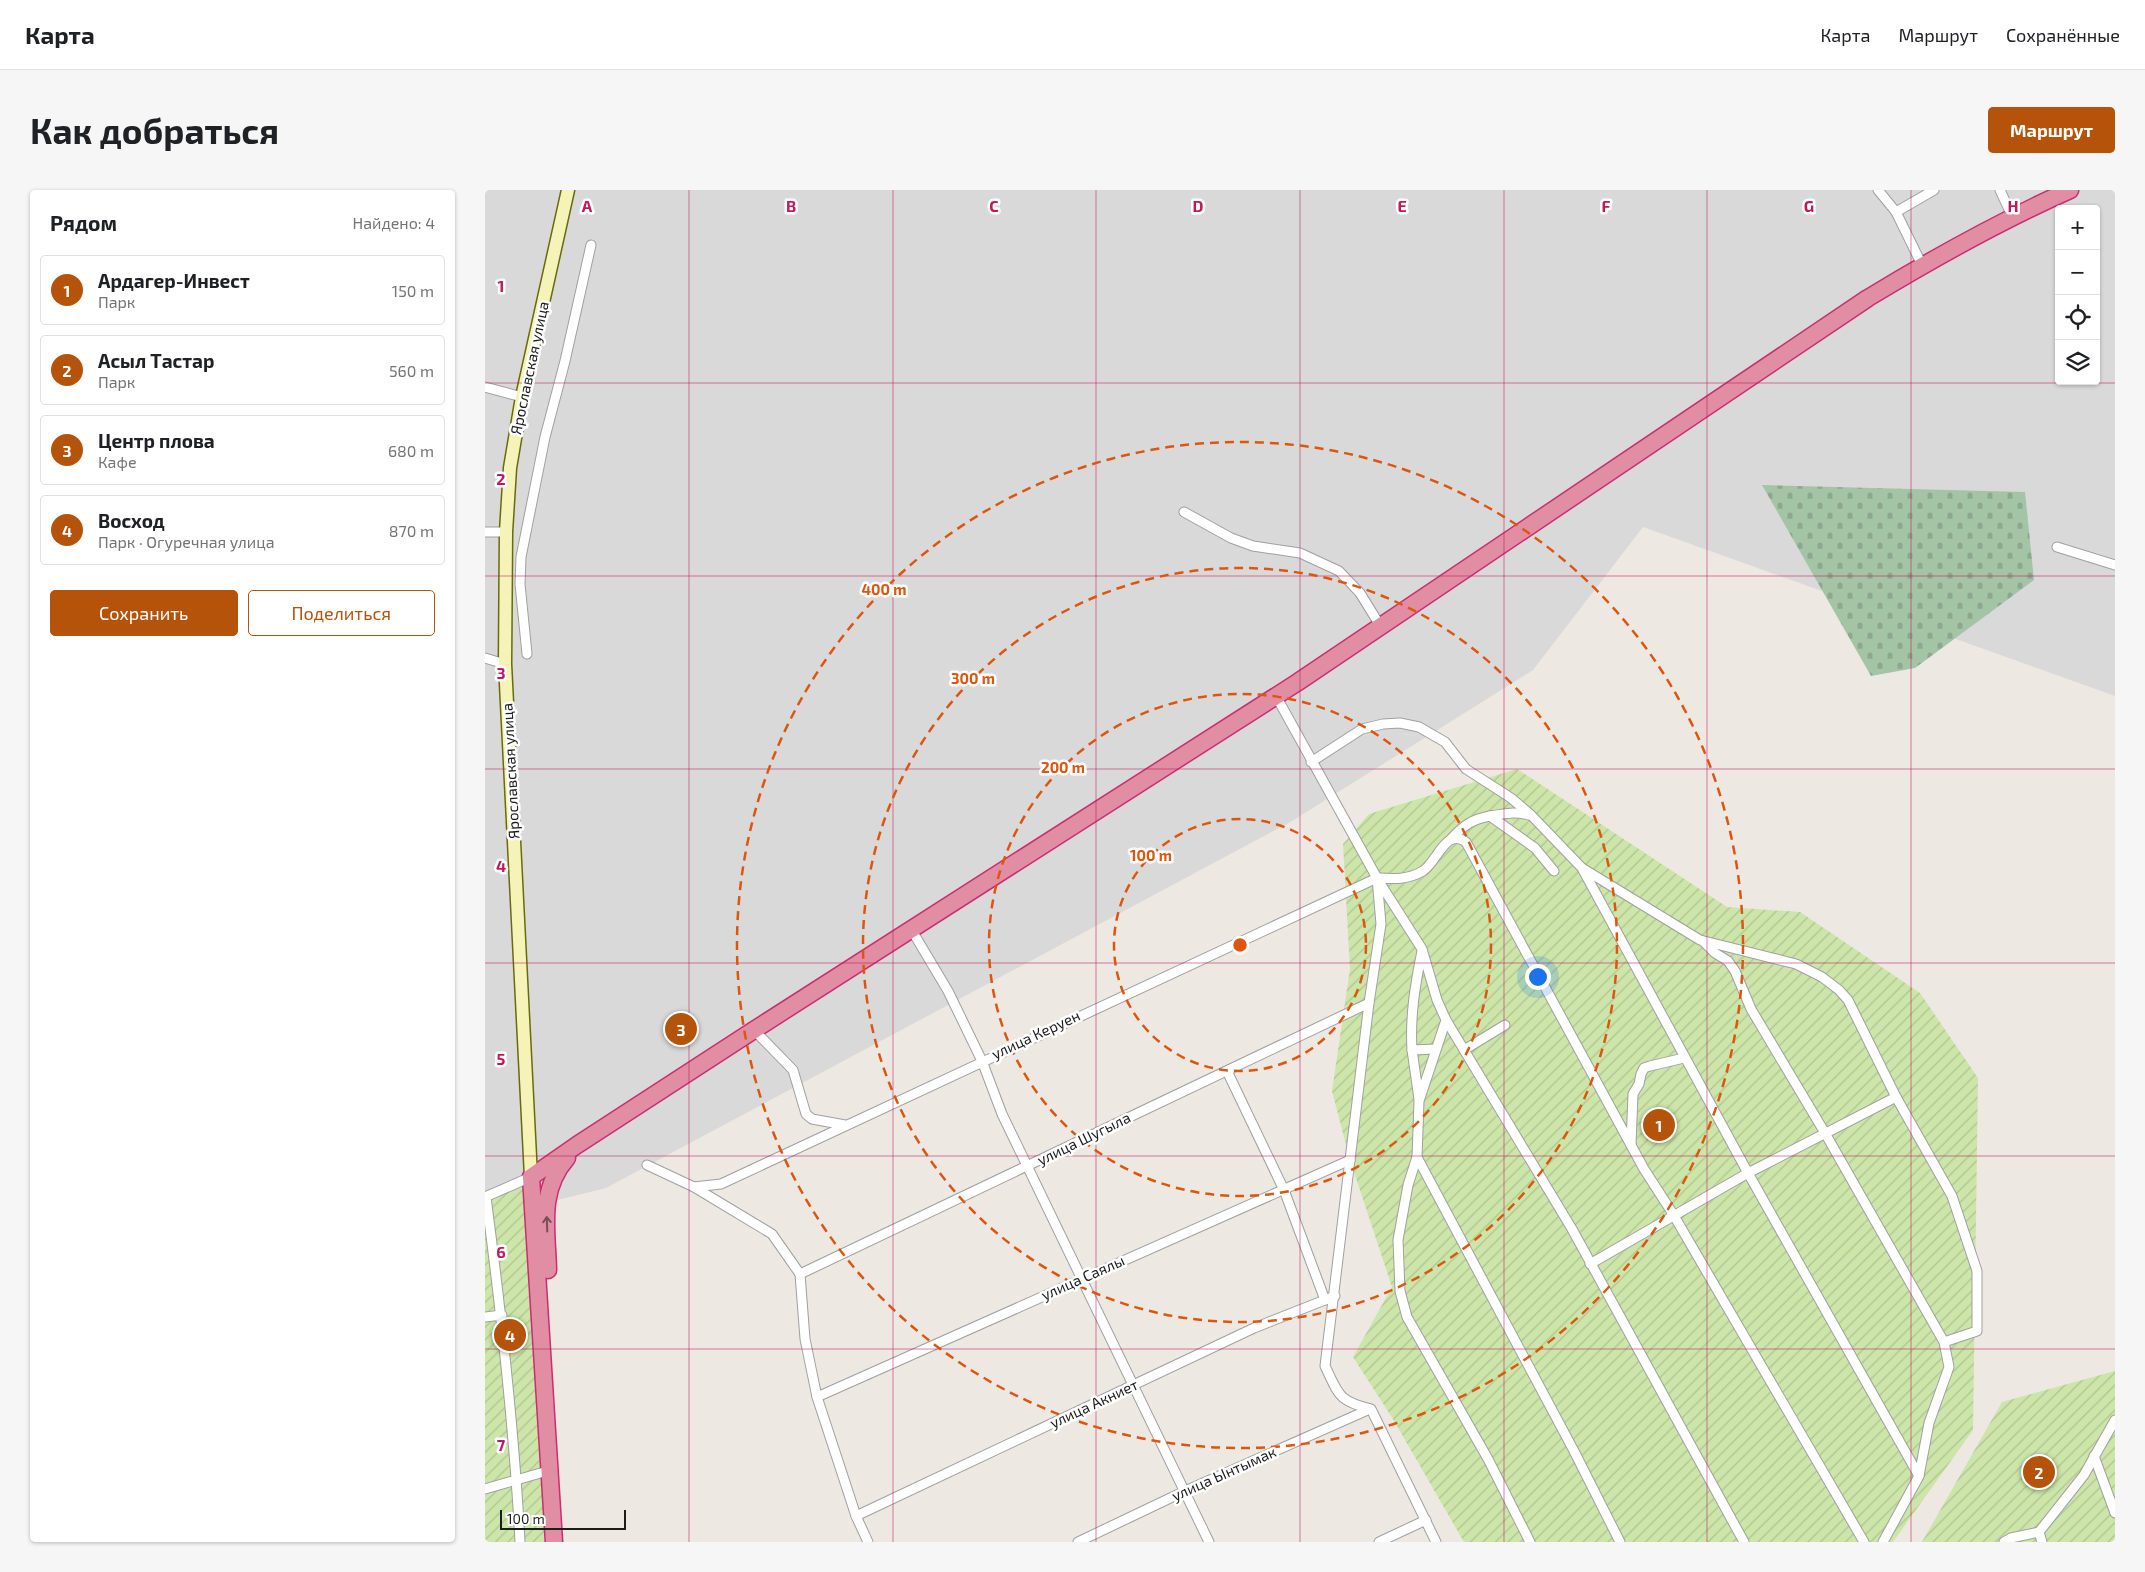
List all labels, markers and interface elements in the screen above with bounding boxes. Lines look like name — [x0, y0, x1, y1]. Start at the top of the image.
text: Карта — [25, 20, 95, 49]
text: Карта — [1820, 24, 1870, 46]
text: Маршрут — [1898, 24, 1978, 46]
text: Сохранённые — [2006, 24, 2120, 46]
button: Маршрут — [1988, 107, 2115, 153]
text: Как добраться — [30, 109, 279, 151]
text: A — [582, 196, 593, 215]
text: B — [786, 196, 796, 215]
text: C — [989, 196, 999, 215]
text: D — [1193, 196, 1204, 215]
text: E — [1397, 196, 1407, 215]
text: F — [1602, 196, 1611, 215]
text: G — [1804, 196, 1814, 215]
text: H — [2007, 196, 2019, 215]
map controls — [2055, 205, 2100, 385]
button: + — [2055, 205, 2100, 250]
text: Рядом — [50, 210, 117, 235]
text: Найдено: 4 — [352, 213, 435, 232]
button: − — [2055, 250, 2100, 295]
text: Ардагер-Инвест — [98, 269, 250, 292]
text: 1 — [498, 276, 504, 295]
text: 1 — [64, 281, 70, 300]
text: 150 m — [392, 281, 434, 300]
text: Парк — [98, 292, 135, 311]
button: locate — [2055, 295, 2100, 340]
street label: Ярославская улица — [506, 299, 553, 436]
button: layers — [2055, 340, 2100, 385]
text: Асыл Тастар — [98, 349, 214, 372]
text: 2 — [62, 361, 72, 380]
text: 560 m — [389, 361, 434, 380]
text: Парк — [98, 372, 135, 391]
text: Центр плова — [98, 429, 215, 452]
text: 3 — [62, 441, 72, 460]
text: 680 m — [388, 441, 434, 460]
text: Кафе — [98, 452, 137, 471]
text: 2 — [496, 469, 506, 488]
text: Восход — [98, 509, 165, 532]
text: 4 — [62, 521, 72, 540]
text: 870 m — [389, 521, 434, 540]
text: Парк · Огуречная улица — [98, 532, 275, 551]
text: 400 m — [862, 580, 906, 598]
button: Сохранить — [50, 590, 238, 636]
button: Поделиться — [248, 590, 435, 636]
text: 3 — [496, 663, 506, 682]
text: 300 m — [951, 669, 995, 687]
street label: Ярославская улица — [497, 703, 524, 839]
text: 200 m — [1041, 758, 1085, 776]
text: 100 m — [1130, 846, 1172, 864]
text: 4 — [496, 856, 506, 875]
centre of rings — [1231, 936, 1249, 954]
your location — [1525, 964, 1551, 990]
street label: улица Керуен — [988, 1006, 1083, 1063]
pin: 3 — [665, 1010, 697, 1048]
text: 5 — [497, 1049, 506, 1068]
pin: 1 — [1643, 1106, 1675, 1144]
street label: улица Шугыла — [1034, 1108, 1134, 1169]
one-way arrow — [542, 1216, 551, 1232]
text: 6 — [496, 1242, 506, 1261]
street label: улица Саялы — [1038, 1251, 1128, 1304]
pin: 4 — [494, 1316, 526, 1354]
street label: улица Акниет — [1047, 1375, 1141, 1432]
text: 7 — [497, 1435, 506, 1454]
street label: улица Ынтымак — [1169, 1442, 1279, 1505]
pin: 2 — [2023, 1453, 2055, 1491]
scale bar — [500, 1507, 626, 1530]
text: 100 m — [507, 1510, 545, 1527]

